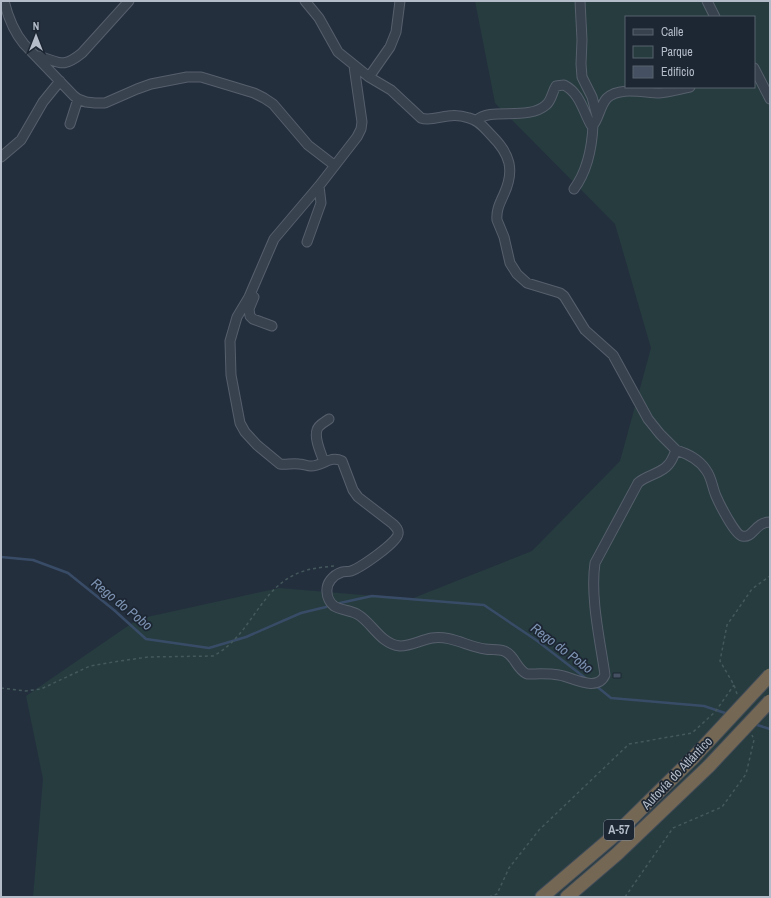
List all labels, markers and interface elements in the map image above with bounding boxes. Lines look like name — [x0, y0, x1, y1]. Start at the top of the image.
north arrow — [16, 16, 56, 56]
legend — [625, 16, 755, 88]
text: N — [33, 19, 39, 33]
text: Calle — [661, 24, 683, 40]
text: Parque — [661, 44, 693, 60]
text: Edificio — [661, 64, 694, 80]
water label: Rego do Pobo — [88, 574, 156, 634]
water label: Rego do Pobo — [527, 619, 597, 677]
street label: Autovía do Atlántico — [637, 733, 716, 814]
road number: A-57 — [604, 820, 634, 840]

